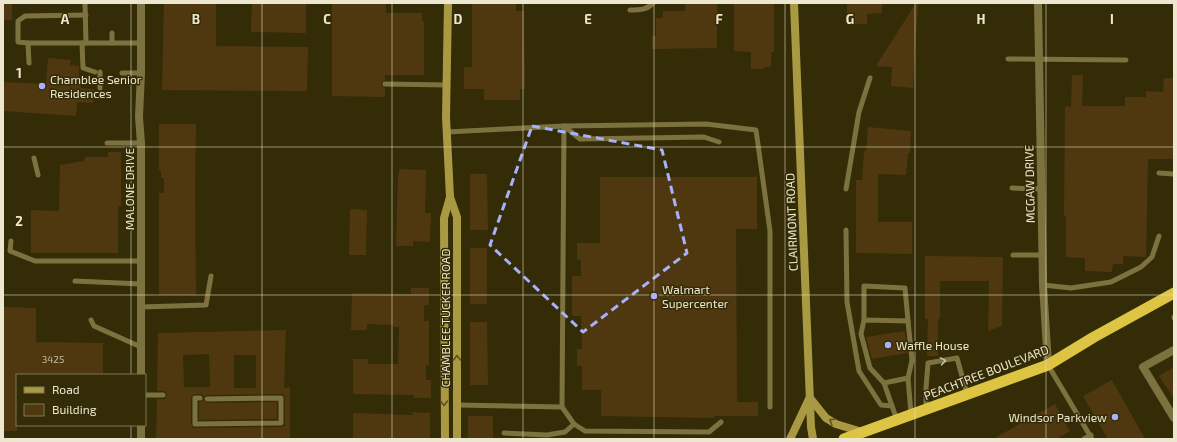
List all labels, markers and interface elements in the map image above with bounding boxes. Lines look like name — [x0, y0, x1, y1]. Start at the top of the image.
text: A — [61, 11, 70, 27]
text: B — [192, 11, 200, 27]
text: C — [323, 11, 331, 27]
text: D — [454, 11, 463, 27]
text: E — [584, 11, 592, 27]
text: F — [715, 11, 723, 27]
text: G — [846, 11, 854, 27]
text: H — [977, 11, 986, 27]
text: I — [1110, 11, 1114, 27]
text: 1 — [16, 65, 22, 81]
place label: Chamblee Senior Residences — [50, 72, 142, 100]
marker: Chamblee Senior Residences — [37, 81, 47, 91]
street label: MCGAW DRIVE — [1021, 144, 1037, 223]
street label: MALONE DRIVE — [122, 148, 136, 230]
street label: CLAIRMONT ROAD — [782, 173, 800, 271]
text: 2 — [15, 213, 23, 229]
street label: CHAMBLEE TUCKER ROAD — [438, 249, 452, 387]
place label: Walmart Supercenter — [662, 282, 729, 310]
marker: Walmart Supercenter — [649, 291, 659, 301]
place label: Waffle House — [896, 338, 969, 352]
marker: Waffle House — [883, 340, 893, 350]
street label: PEACHTREE BOULEVARD — [922, 342, 1050, 402]
house number: 3425 — [42, 353, 64, 365]
one-way arrow — [453, 355, 461, 361]
one-way arrow — [940, 357, 946, 366]
legend — [16, 374, 146, 426]
text: Road — [52, 382, 80, 396]
one-way arrow — [440, 400, 448, 406]
text: Building — [52, 402, 97, 416]
place label: Windsor Parkview — [1008, 410, 1107, 424]
marker: Windsor Parkview — [1110, 412, 1120, 422]
one-way arrow — [829, 418, 836, 425]

